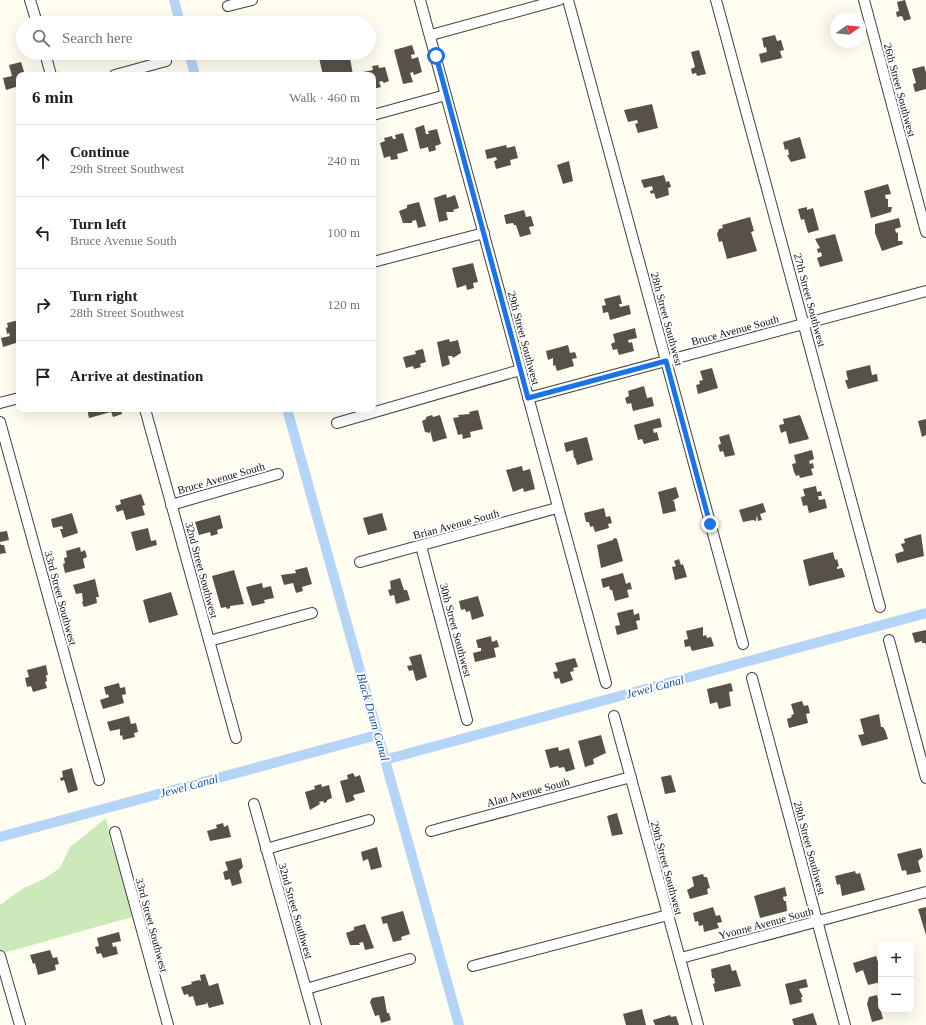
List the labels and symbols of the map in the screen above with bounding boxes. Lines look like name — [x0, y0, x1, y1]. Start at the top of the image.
north arrow — [830, 12, 866, 48]
street label: 26th Street Southwest — [882, 42, 918, 138]
route start — [427, 47, 445, 65]
street label: 27th Street Southwest — [792, 252, 828, 348]
street label: 28th Street Southwest — [649, 271, 685, 367]
street label: 29th Street Southwest — [506, 290, 542, 386]
street label: Bruce Avenue South — [690, 312, 781, 347]
street label: Bruce Avenue South — [176, 460, 266, 496]
street label: Brian Avenue South — [412, 507, 501, 541]
route end — [701, 515, 719, 533]
street label: 32nd Street Southwest — [183, 521, 221, 619]
street label: 33rd Street Southwest — [43, 550, 79, 646]
street label: 30th Street Southwest — [438, 582, 474, 678]
water label: Black Drum Canal — [354, 671, 392, 763]
water label: Jewel Canal — [624, 672, 686, 701]
water label: Jewel Canal — [158, 771, 220, 800]
street label: Alan Avenue South — [485, 775, 571, 809]
street label: 28th Street Southwest — [792, 800, 828, 896]
street label: 29th Street Southwest — [649, 820, 685, 916]
street label: 32nd Street Southwest — [277, 862, 315, 960]
street label: 33rd Street Southwest — [134, 877, 170, 973]
street label: Yvonne Avenue South — [717, 904, 815, 941]

